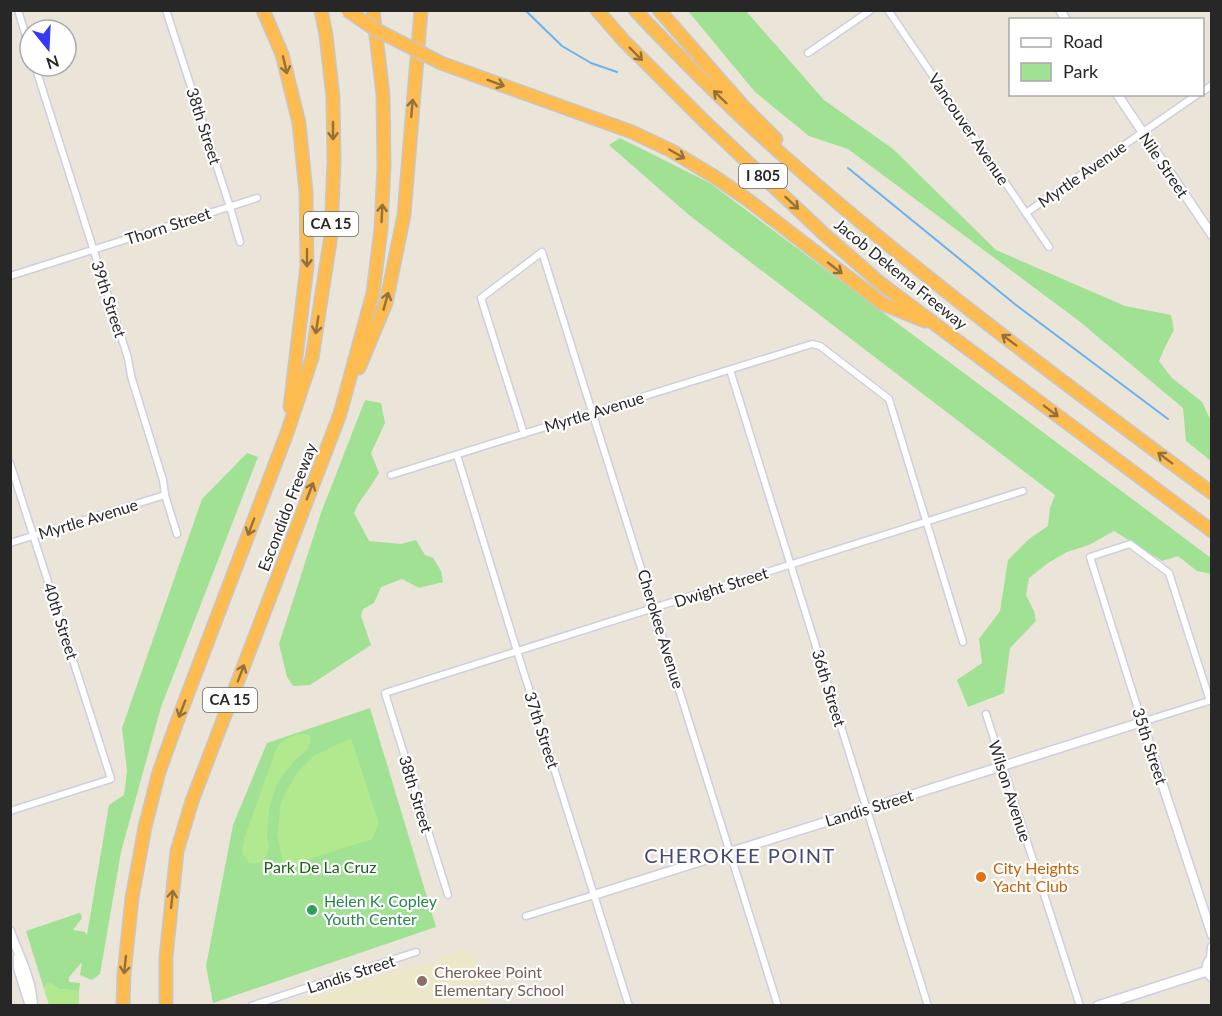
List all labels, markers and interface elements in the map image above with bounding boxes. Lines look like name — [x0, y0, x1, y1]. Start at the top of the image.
north arrow — [18, 18, 78, 78]
legend — [1009, 18, 1204, 96]
text: Road — [1063, 30, 1103, 52]
one-way arrow — [629, 46, 644, 61]
text: N — [44, 52, 62, 74]
one-way arrow — [280, 54, 291, 74]
text: Park — [1063, 60, 1099, 82]
street label: Vancouver Avenue — [925, 69, 1014, 188]
one-way arrow — [486, 78, 505, 89]
street label: 38th Street — [183, 85, 226, 167]
one-way arrow — [712, 90, 727, 104]
one-way arrow — [407, 99, 418, 119]
one-way arrow — [328, 120, 339, 140]
street label: Nile Street — [1136, 129, 1193, 201]
street label: Myrtle Avenue — [1034, 136, 1129, 211]
one-way arrow — [668, 148, 685, 160]
road number: I 805 — [739, 164, 787, 188]
one-way arrow — [784, 196, 799, 210]
street label: Thorn Street — [123, 203, 213, 248]
one-way arrow — [377, 204, 388, 224]
road number: CA 15 — [304, 212, 358, 236]
street label: Jacob Dekema Freeway — [831, 214, 972, 333]
one-way arrow — [301, 247, 313, 267]
street label: 39th Street — [88, 258, 131, 340]
one-way arrow — [827, 261, 843, 274]
one-way arrow — [381, 292, 392, 311]
one-way arrow — [312, 315, 323, 334]
one-way arrow — [1001, 334, 1017, 347]
street label: Myrtle Avenue — [542, 387, 646, 436]
one-way arrow — [1042, 404, 1058, 417]
street label: Escondido Freeway — [253, 439, 320, 574]
one-way arrow — [1157, 451, 1173, 464]
one-way arrow — [306, 482, 317, 501]
street label: Myrtle Avenue — [36, 494, 140, 543]
one-way arrow — [245, 517, 256, 536]
street label: Dwight Street — [671, 562, 770, 611]
street label: Cherokee Avenue — [634, 567, 689, 691]
street label: 40th Street — [40, 580, 83, 662]
street label: 36th Street — [809, 647, 850, 729]
one-way arrow — [236, 664, 247, 683]
road number: CA 15 — [203, 688, 257, 712]
street label: 37th Street — [521, 689, 564, 771]
one-way arrow — [175, 699, 186, 718]
street label: 35th Street — [1129, 705, 1172, 787]
street label: Wilson Avenue — [985, 738, 1036, 844]
street label: 38th Street — [396, 753, 437, 835]
street label: Landis Street — [823, 785, 915, 830]
district label: CHEROKEE POINT — [644, 843, 836, 867]
park label: Park De La Cruz — [264, 857, 376, 876]
place label: City Heights Yacht Club — [993, 858, 1079, 895]
marker: City Heights Yacht Club — [974, 870, 988, 884]
one-way arrow — [167, 889, 178, 909]
place label: Helen K. Copley Youth Center — [324, 891, 438, 928]
marker: Helen K. Copley Youth Center — [305, 903, 319, 917]
street label: Landis Street — [305, 950, 397, 997]
one-way arrow — [119, 955, 130, 974]
place label: Cherokee Point Elementary School — [434, 962, 564, 999]
marker: Cherokee Point Elementary School — [415, 974, 429, 988]

